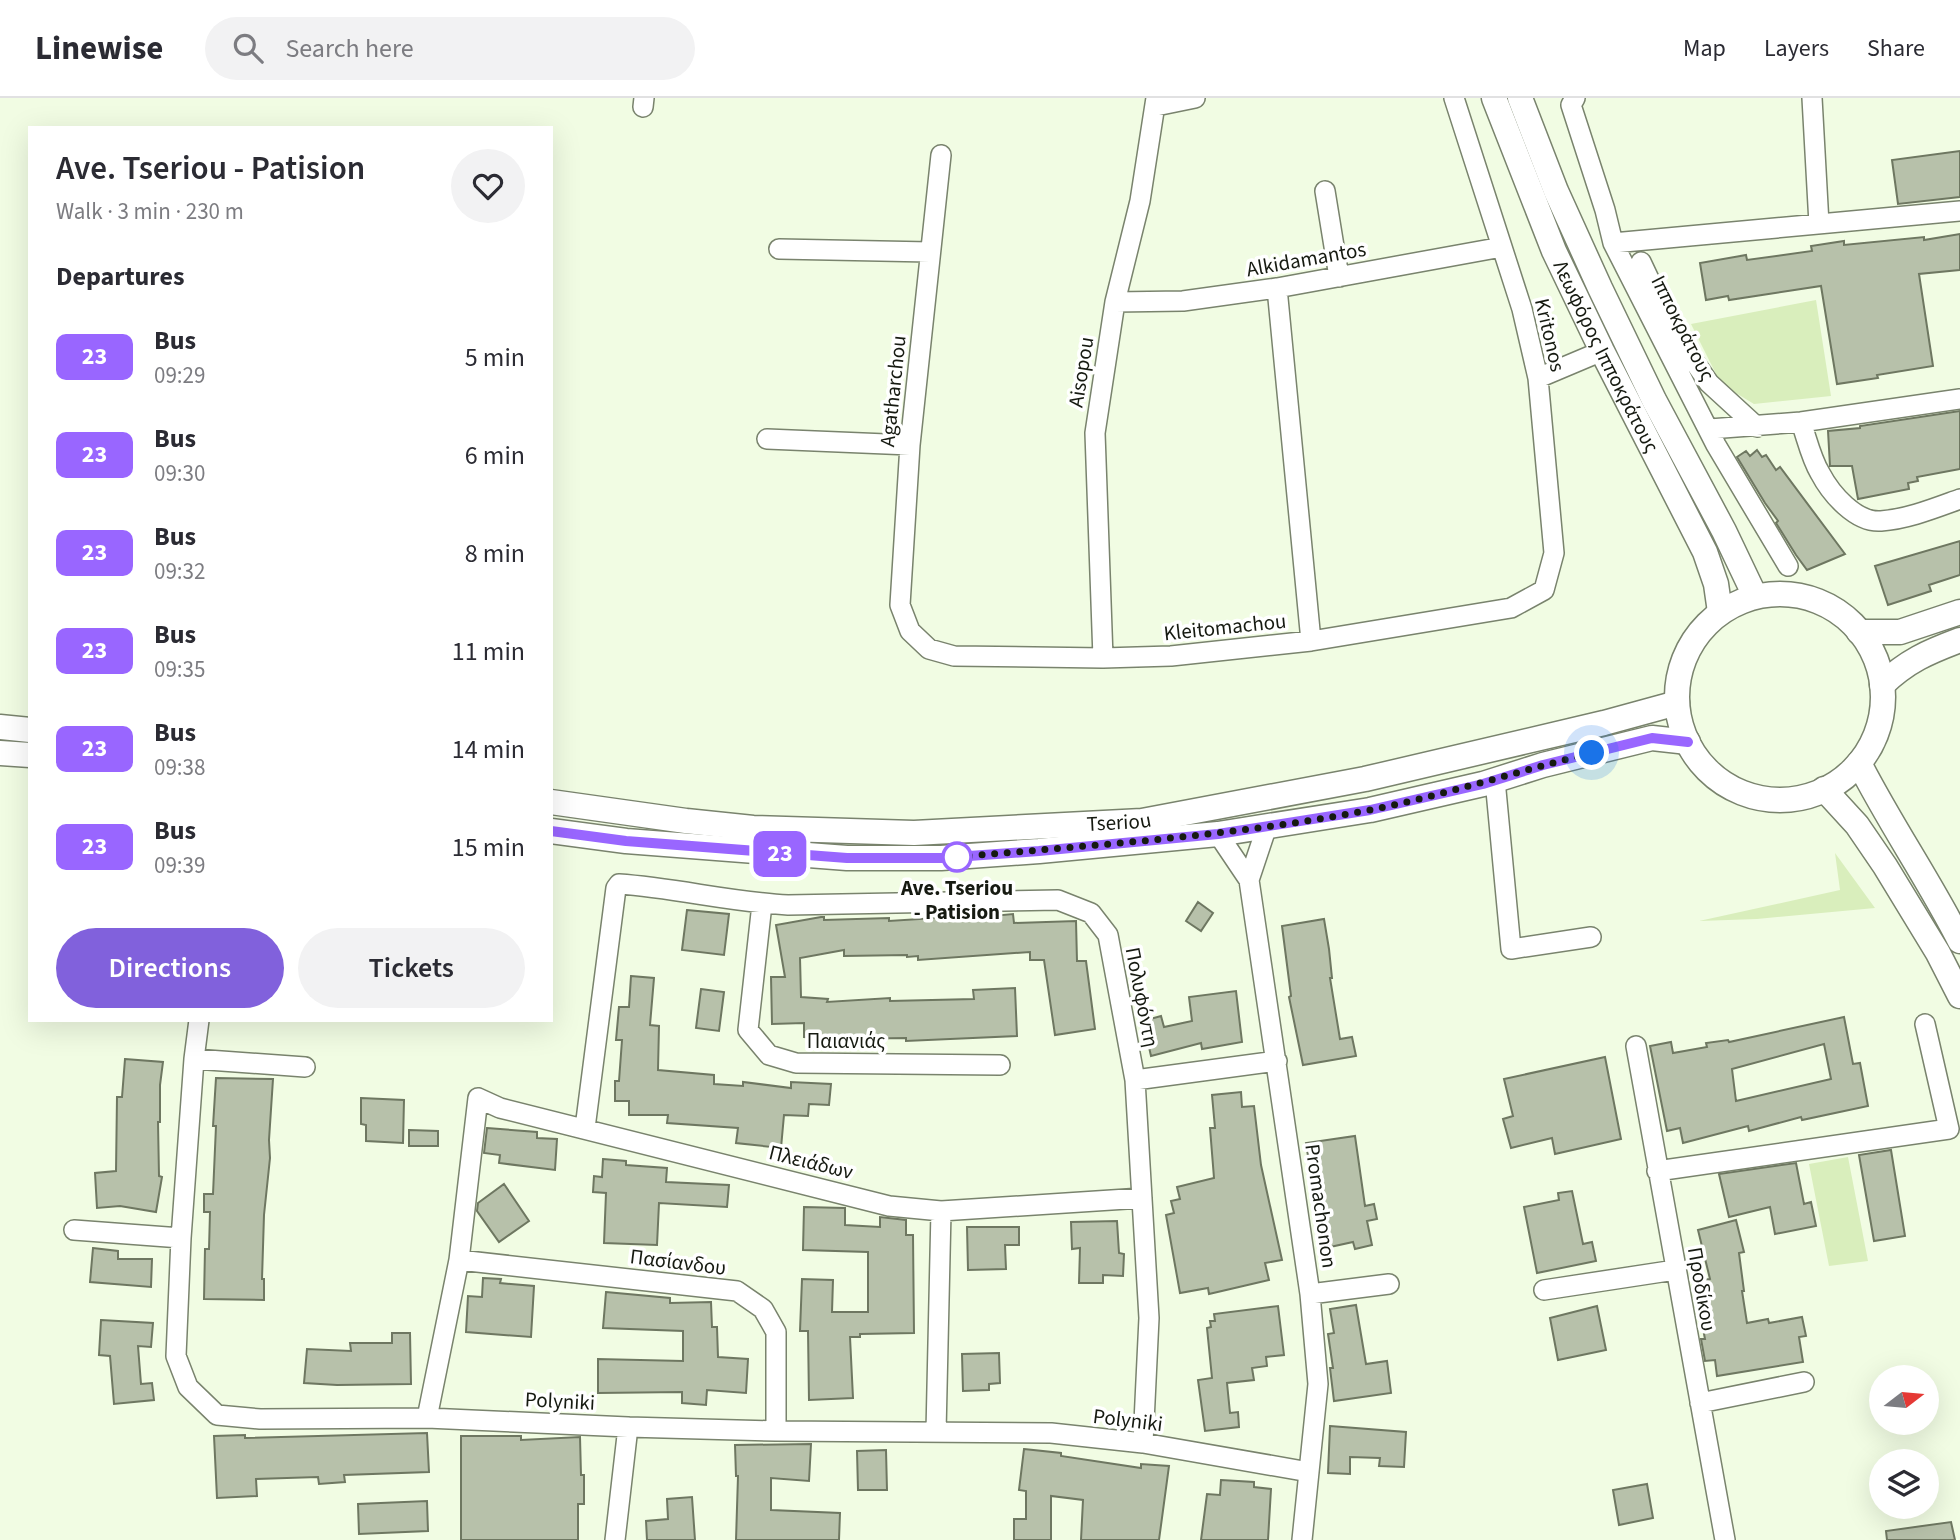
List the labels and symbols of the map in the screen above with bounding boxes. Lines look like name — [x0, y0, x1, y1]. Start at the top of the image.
street label: Alkidamantos — [1244, 234, 1368, 284]
street label: Λεωφόρος Ιπποκράτους — [1546, 255, 1667, 458]
street label: Ιπποκράτους — [1644, 270, 1722, 386]
street label: Kritonos — [1527, 295, 1573, 375]
street label: Agatharchou — [872, 334, 914, 448]
street label: Aisopou — [1061, 334, 1101, 410]
street label: Kleitomachou — [1162, 606, 1288, 648]
your location — [1574, 735, 1609, 770]
street label: Tseriou — [1086, 805, 1154, 839]
line badge: 23 — [748, 831, 812, 877]
marker: Ave. Tseriou - Patision — [942, 842, 972, 872]
place label: Ave. Tseriou - Patision — [900, 873, 1013, 927]
street label: Πολυφόντη — [1118, 944, 1166, 1050]
street label: Παιανιάς — [807, 1026, 885, 1056]
street label: Πλειάδων — [766, 1137, 856, 1187]
street label: Promachonon — [1297, 1142, 1345, 1270]
street label: Πασίανδου — [628, 1241, 728, 1283]
street label: Προδίκου — [1680, 1245, 1724, 1333]
north arrow — [1869, 1365, 1939, 1435]
street label: Polyniki — [524, 1384, 596, 1418]
street label: Polyniki — [1091, 1401, 1165, 1439]

